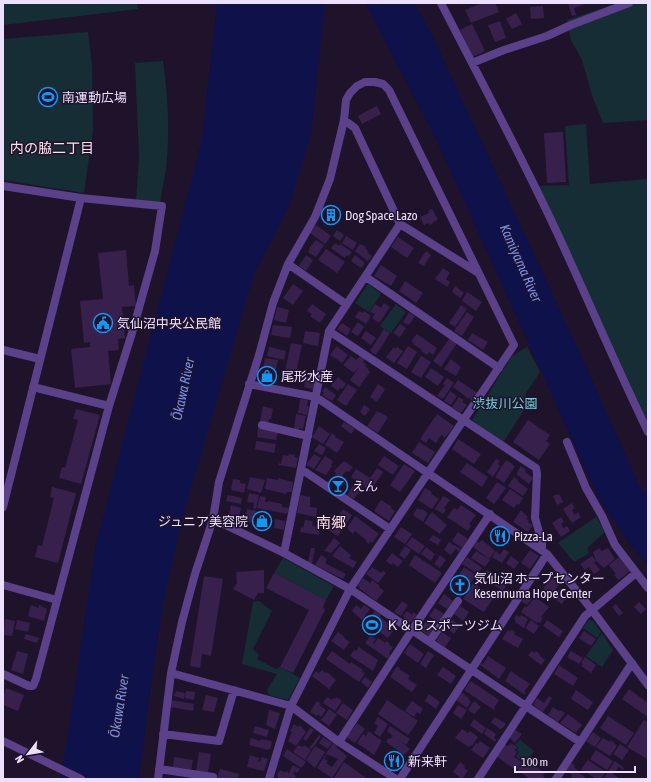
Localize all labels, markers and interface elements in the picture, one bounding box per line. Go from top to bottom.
sports icon: 南運動広場 [37,86,59,108]
place label: 南運動広場 [62,90,127,105]
district label: 内の脇二丁目 [10,140,94,156]
building icon: Dog Space Lazo [320,204,342,226]
place label: Dog Space Lazo [345,208,418,223]
water label: Kamiyama River [497,222,546,305]
public building icon: 気仙沼中央公民館 [92,312,114,334]
place label: 気仙沼中央公民館 [117,316,221,331]
water label: Ōkawa River [169,355,198,422]
shop icon: 尾形水産 [256,365,278,387]
place label: 尾形水産 [281,369,333,384]
park label: 渋抜川公園 [472,396,538,411]
bar icon: えん [327,475,349,497]
place label: えん [352,479,378,494]
shop icon: ジュニア美容院 [251,510,273,532]
place label: ジュニア美容院 [158,514,248,529]
district label: 南郷 [316,514,346,531]
restaurant icon: Pizza-La [489,525,511,547]
place label: Pizza-La [514,529,553,544]
place label: 気仙沼 ホープセンター Kesennuma Hope Center [474,571,605,601]
church icon: 気仙沼 ホープセンター Kesennuma Hope Center [449,574,471,596]
sports icon: Ｋ＆Ｂスポーツジム [361,614,383,636]
place label: Ｋ＆Ｂスポーツジム [386,618,503,633]
water label: Ōkawa River [106,673,132,739]
north arrow [8,734,48,774]
scale bar [515,748,635,774]
restaurant icon: 新来軒 [383,750,405,772]
text: N [13,753,26,765]
place label: 新来軒 [408,754,447,769]
text: 100 m [521,755,548,769]

